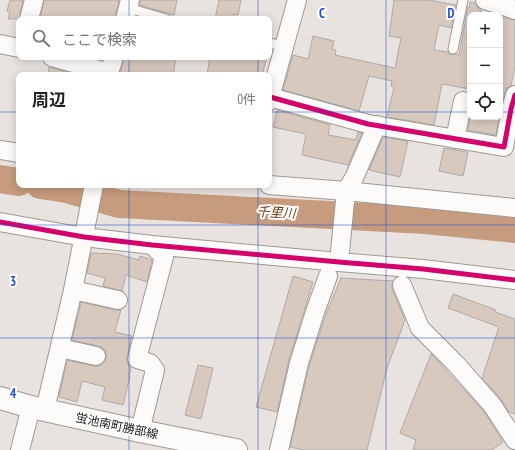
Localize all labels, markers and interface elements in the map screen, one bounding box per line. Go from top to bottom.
text: C [319,5,325,22]
text: D [448,5,455,22]
map controls [467,12,503,120]
button: + [467,12,503,48]
search box [16,16,272,60]
icon: search [30,27,52,49]
text: ここで検索 [62,30,137,49]
button: − [467,48,503,84]
button: locate [467,84,503,120]
text: 周辺 [32,89,66,111]
text: 0件 [237,91,256,108]
water label: 千里川 [256,203,298,222]
text: 3 [10,273,16,290]
text: 4 [10,385,17,402]
street label: 蛍池南町勝部線 [74,409,160,442]

